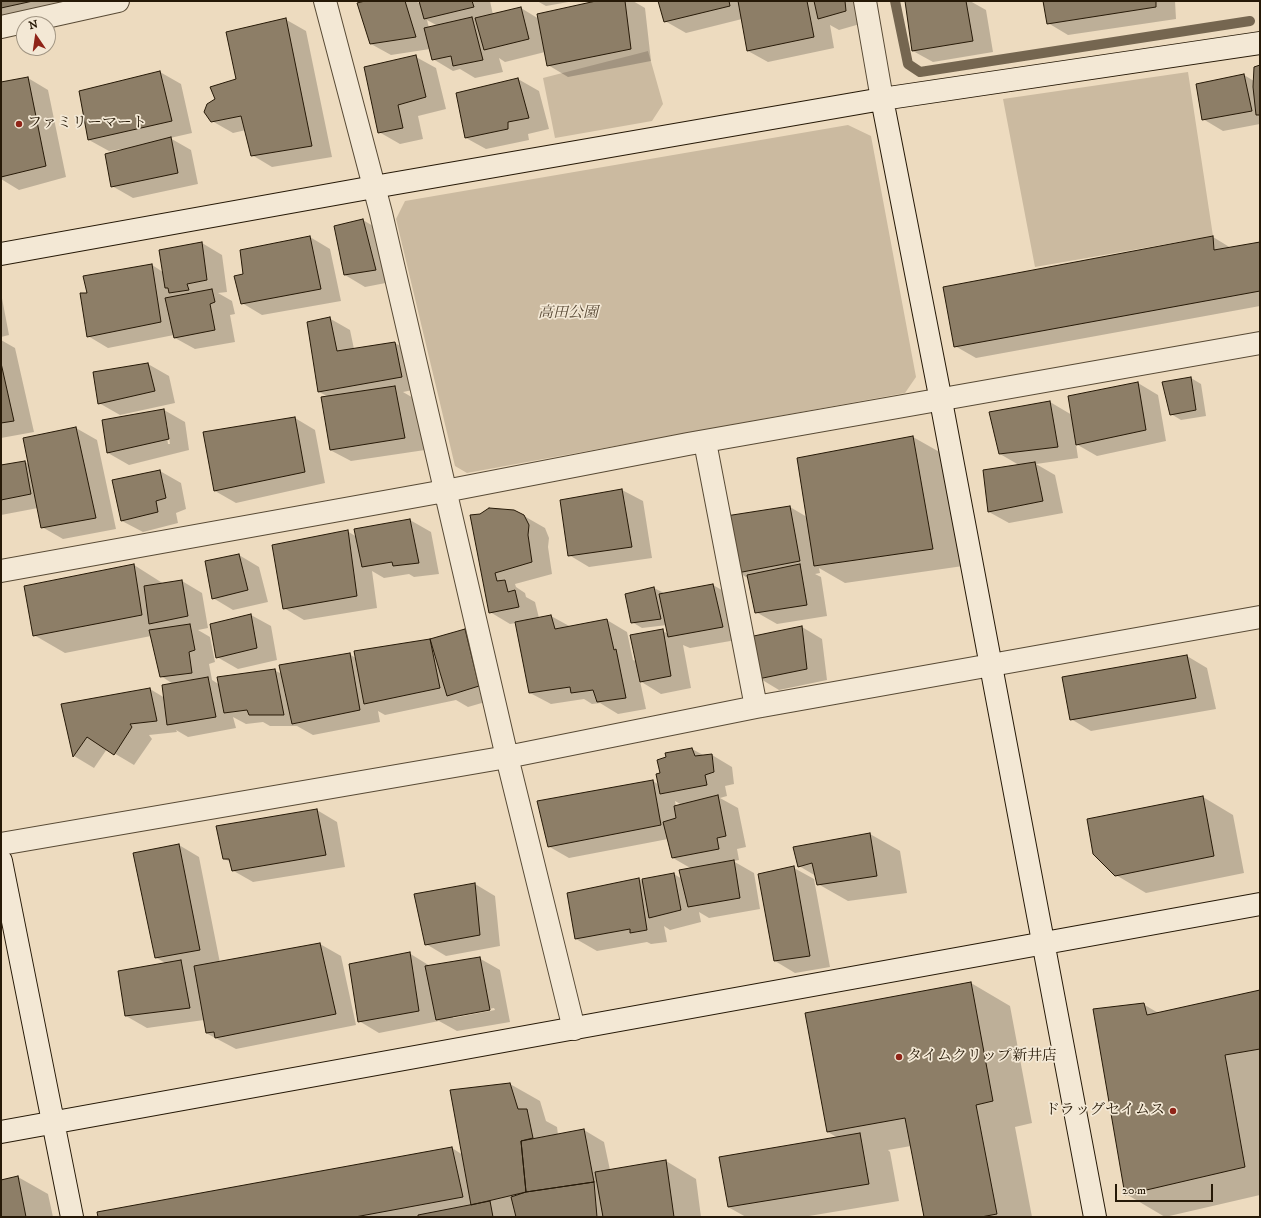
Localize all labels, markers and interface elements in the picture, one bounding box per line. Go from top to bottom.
north arrow [16,16,56,56]
text: N [28,17,40,33]
place label: ファミリーマート [27,115,147,133]
marker: ファミリーマート [14,119,24,129]
park label: 高田公園 [538,305,598,323]
place label: タイムクリップ新井店 [907,1048,1057,1066]
marker: タイムクリップ新井店 [894,1052,904,1062]
place label: ドラッグセイムス [1045,1102,1165,1120]
marker: ドラッグセイムス [1168,1106,1178,1116]
scale bar [1117,1176,1215,1202]
text: 20 m [1122,1183,1146,1198]

